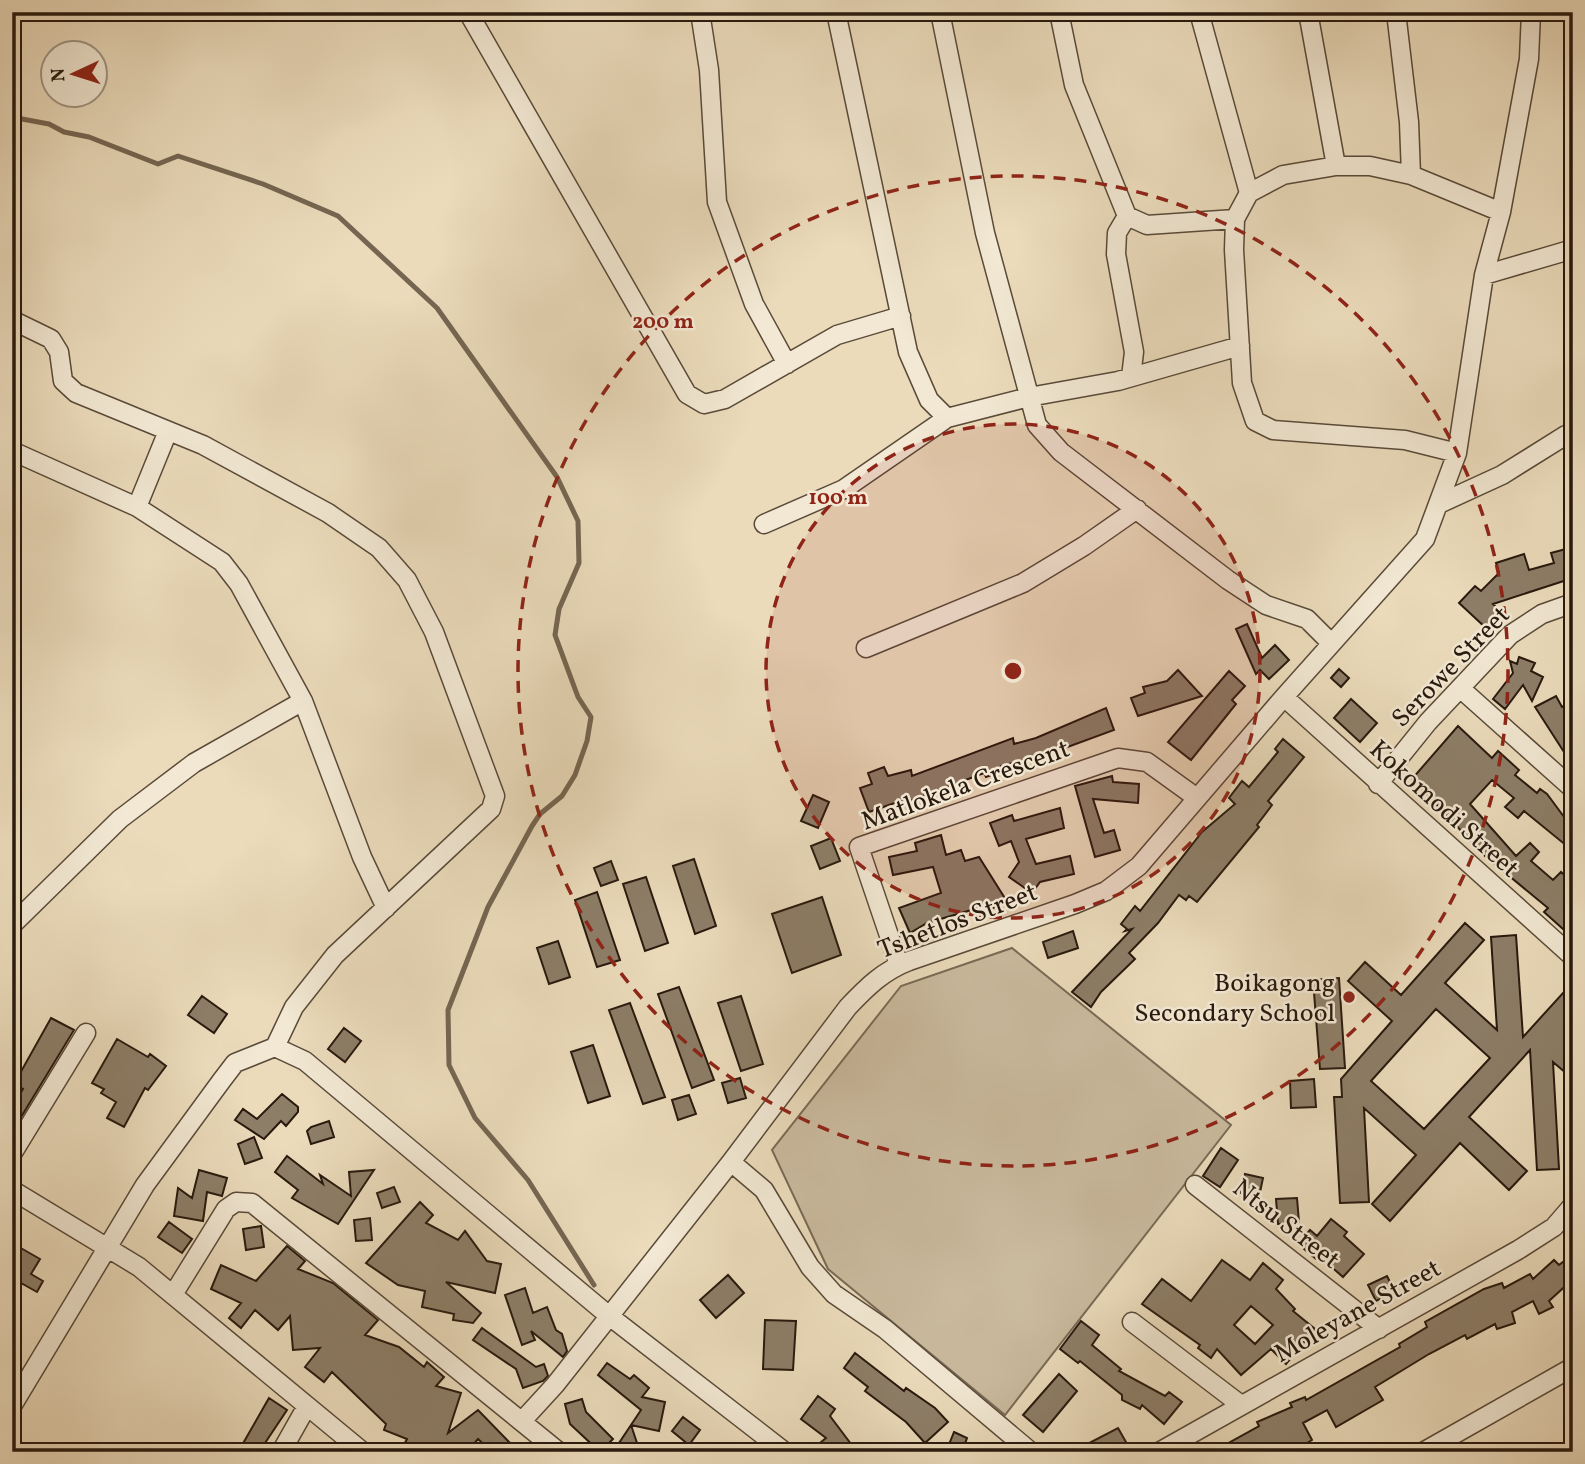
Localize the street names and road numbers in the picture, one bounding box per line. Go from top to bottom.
street label: Serowe Street [1384,599,1519,736]
street label: Matlokela Crescent [857,731,1075,840]
street label: Kokomodi Street [1361,732,1526,887]
street label: Tshetlos Street [873,875,1043,969]
street label: Ntsu Street [1224,1171,1347,1278]
street label: Moleyane Street [1268,1251,1448,1372]

